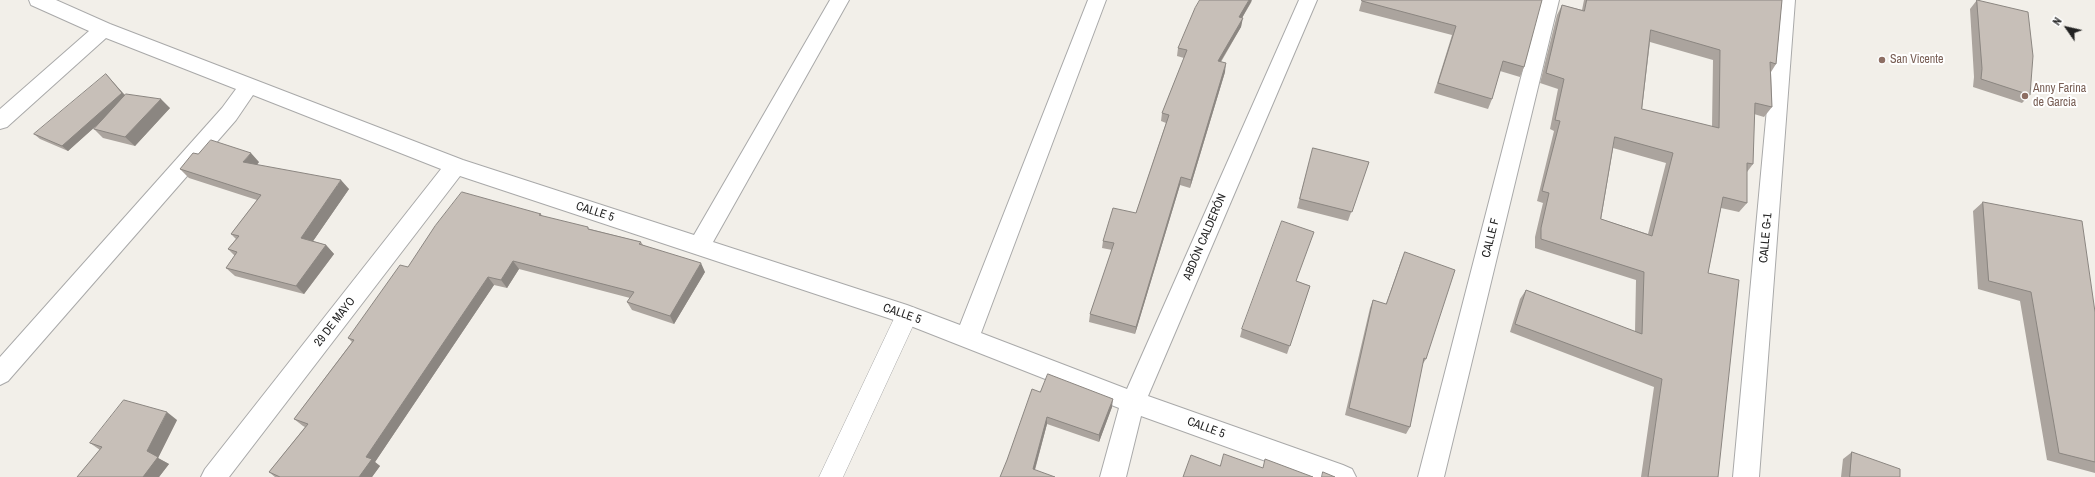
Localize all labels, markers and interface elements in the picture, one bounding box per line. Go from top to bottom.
north arrow [2047,8,2087,48]
text: N [2049,15,2065,28]
place label: San Vicente [1890,53,1943,67]
marker: San Vicente [1877,55,1887,65]
place label: Anny Farina de Garcia [2033,82,2086,110]
marker: Anny Farina de Garcia [2020,91,2030,101]
street label: ABDÓN CALDERÓN [1180,192,1230,282]
street label: CALLE 5 [574,199,616,225]
street label: CALLE G-1 [1757,212,1775,264]
street label: CALLE F [1479,217,1503,259]
street label: 29 DE MAYO [311,295,359,349]
street label: CALLE 5 [881,301,923,327]
street label: CALLE 5 [1185,414,1227,442]

